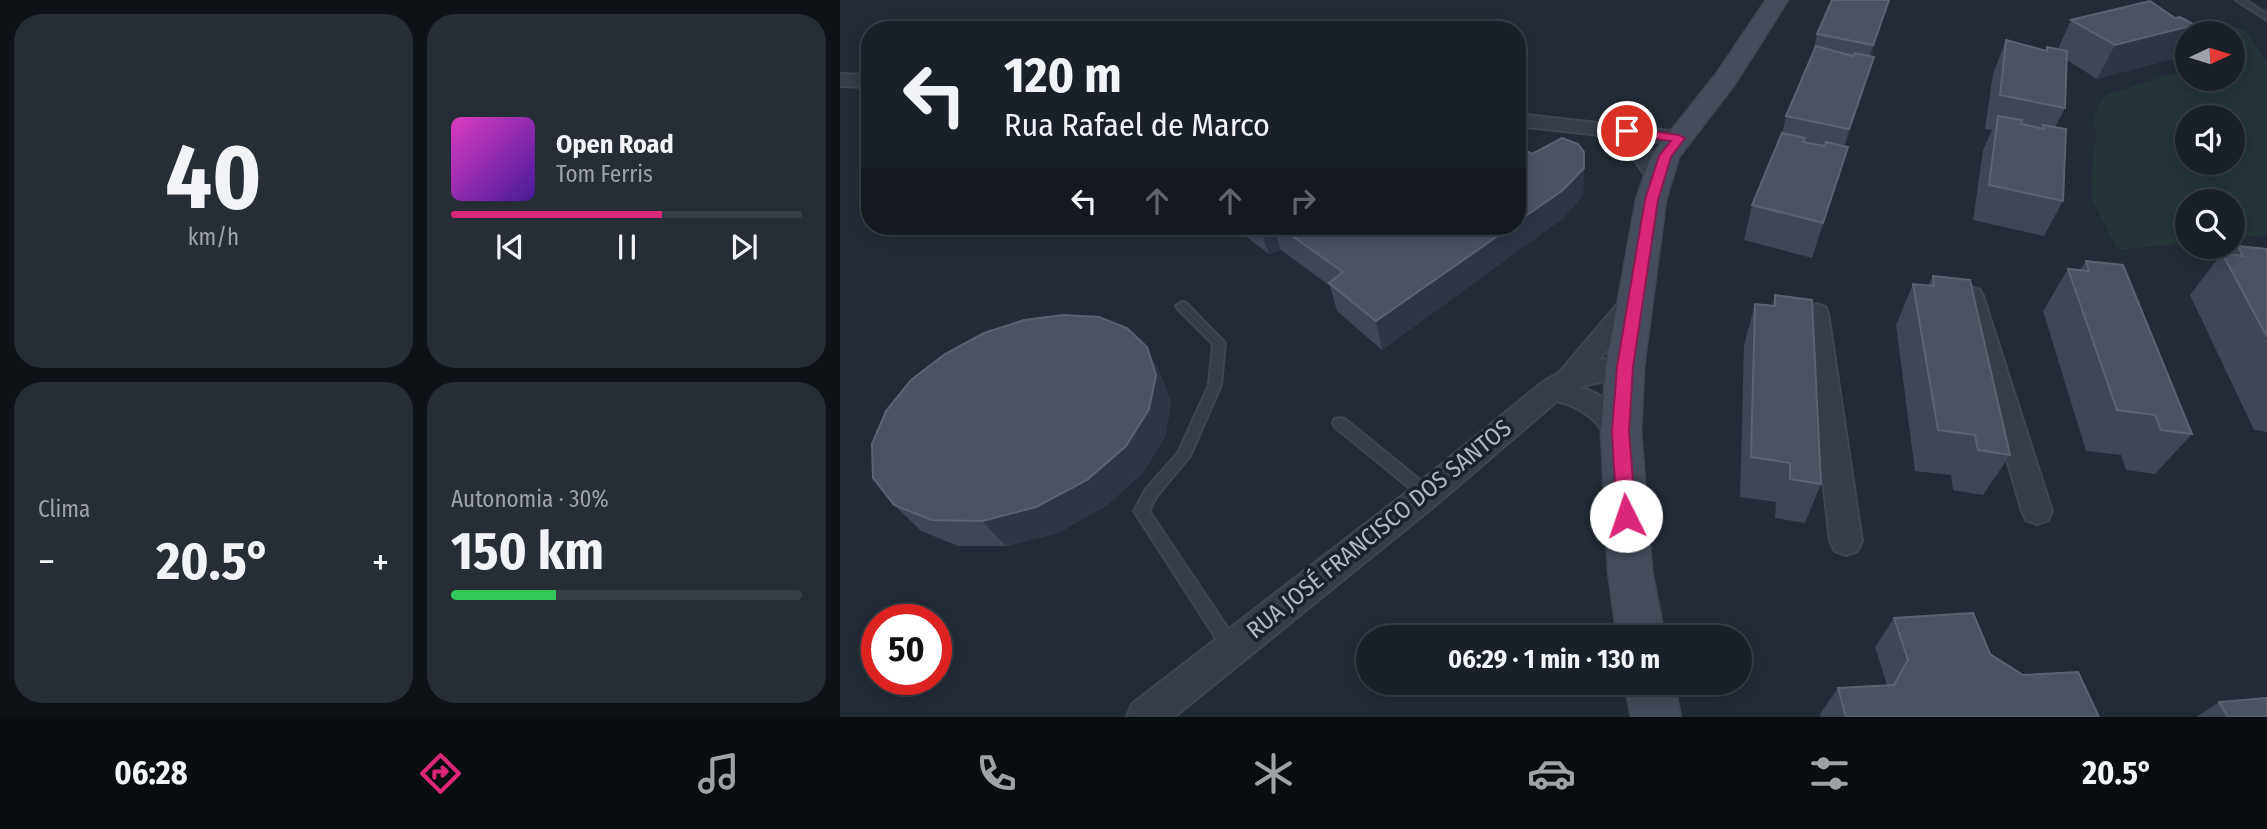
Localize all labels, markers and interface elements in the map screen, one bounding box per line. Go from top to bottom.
north arrow [2175,21,2245,91]
map controls [2175,21,2245,259]
text: 120 m [1004,46,1122,105]
icon: left [889,49,980,140]
pin [1597,101,1657,161]
button: sound [2175,105,2245,175]
text: Rua Rafael de Marco [1004,106,1270,144]
icon: arrive [1608,112,1646,150]
text: 40 [165,123,262,232]
text: Open Road [556,129,674,160]
text: Tom Ferris [556,160,653,188]
icon: left [1065,182,1103,220]
icon: ahead [1138,182,1176,220]
icon: ahead [1211,182,1249,220]
icon: right [1284,182,1322,220]
button: search [2175,189,2245,259]
text: km/h [188,223,239,251]
icon: previous [491,228,529,266]
icon: pause [608,228,646,266]
icon: next [725,228,763,266]
street label: RUA JOSÉ FRANCISCO DOS SANTOS [1241,413,1517,644]
position arrow [1589,479,1663,553]
text: Autonomia · 30% [451,485,609,513]
text: Clima [38,495,90,523]
text: 150 km [451,520,604,583]
text: 20.5° [156,530,271,593]
text: − [38,539,55,585]
text: + [372,539,389,585]
speed limit sign: 50 [861,604,952,695]
text: 06:29 · 1 min · 130 m [1448,644,1660,675]
icon: directions [416,749,465,798]
icon: music [694,749,743,798]
icon: phone [972,749,1021,798]
icon: climate [1249,749,1298,798]
icon: car [1527,749,1576,798]
icon: filters [1805,749,1854,798]
text: 06:28 [114,754,188,792]
text: 20.5° [2082,754,2153,792]

